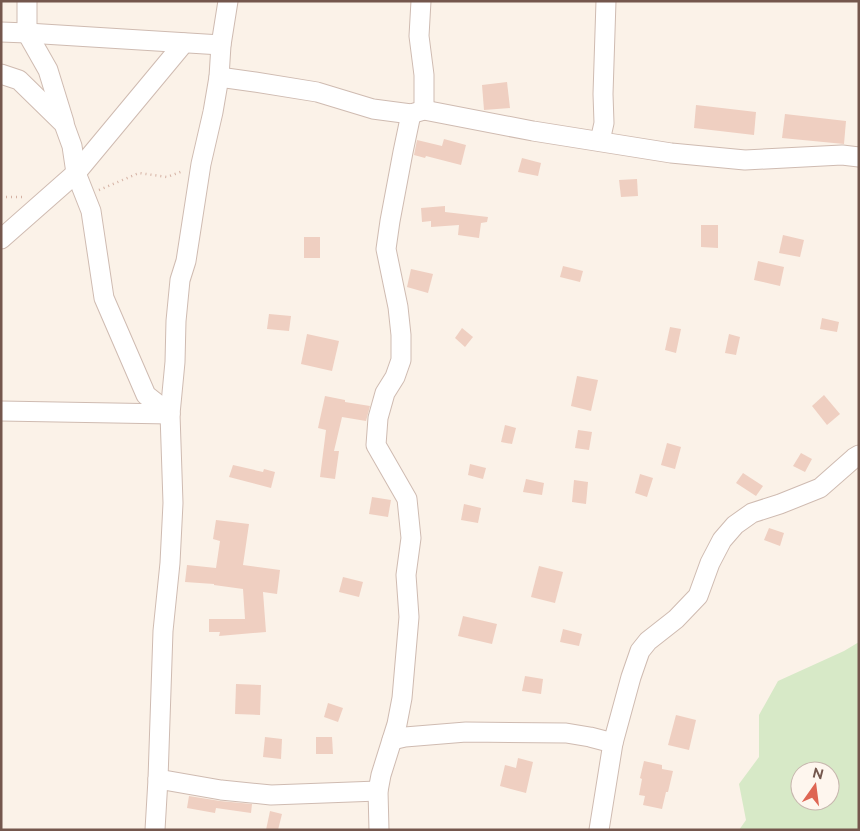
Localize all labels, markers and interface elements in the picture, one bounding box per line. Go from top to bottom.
north arrow [790,761,840,811]
text: N [811,764,825,782]

